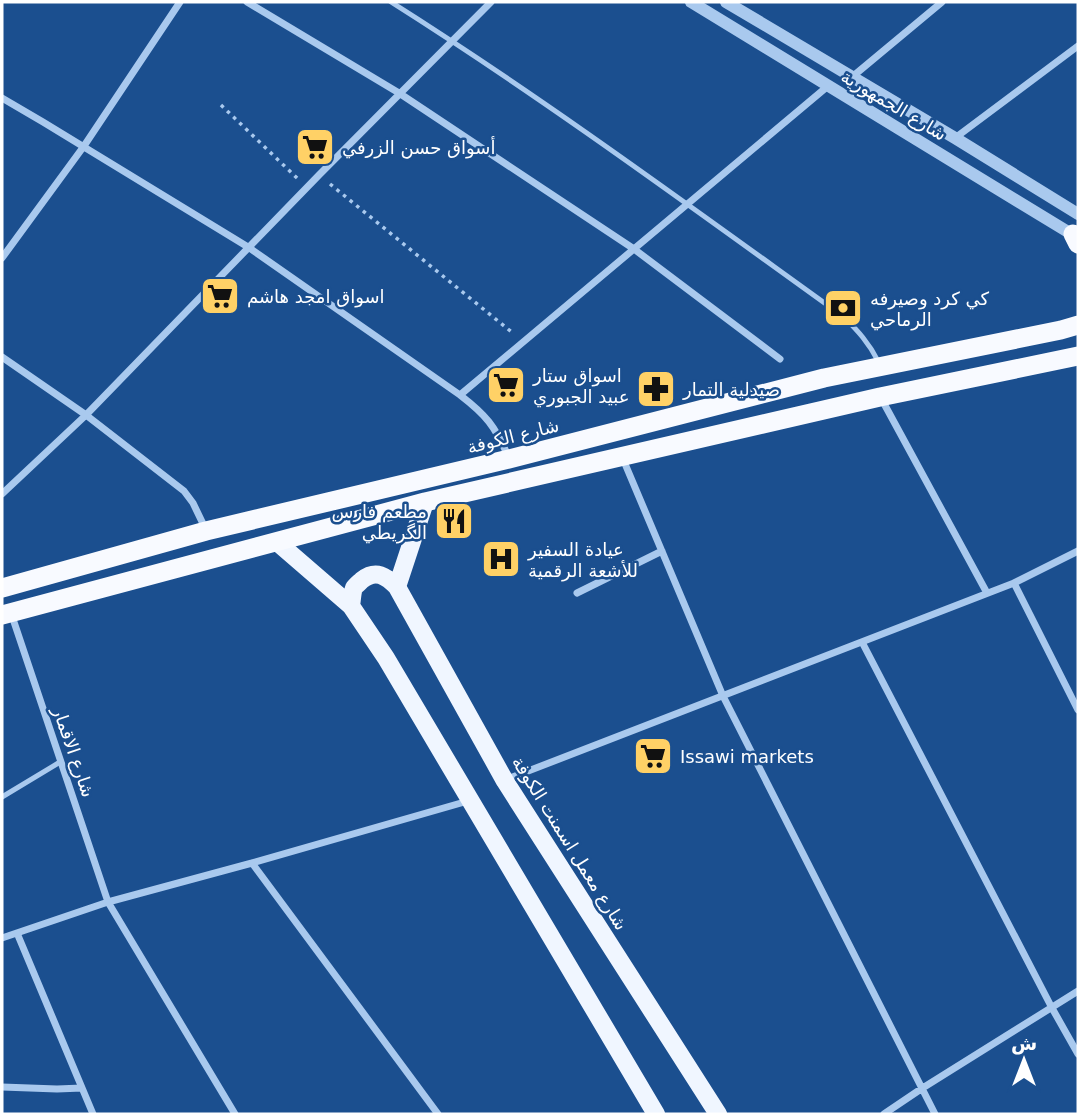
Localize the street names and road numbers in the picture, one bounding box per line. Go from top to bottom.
street label: شارع الجمهورية [837,65,950,146]
street label: شارع الكوفة [465,414,561,458]
street label: شارع الاقمار [47,703,99,800]
street label: شارع معمل اسمنت الكوفة [507,752,632,934]

